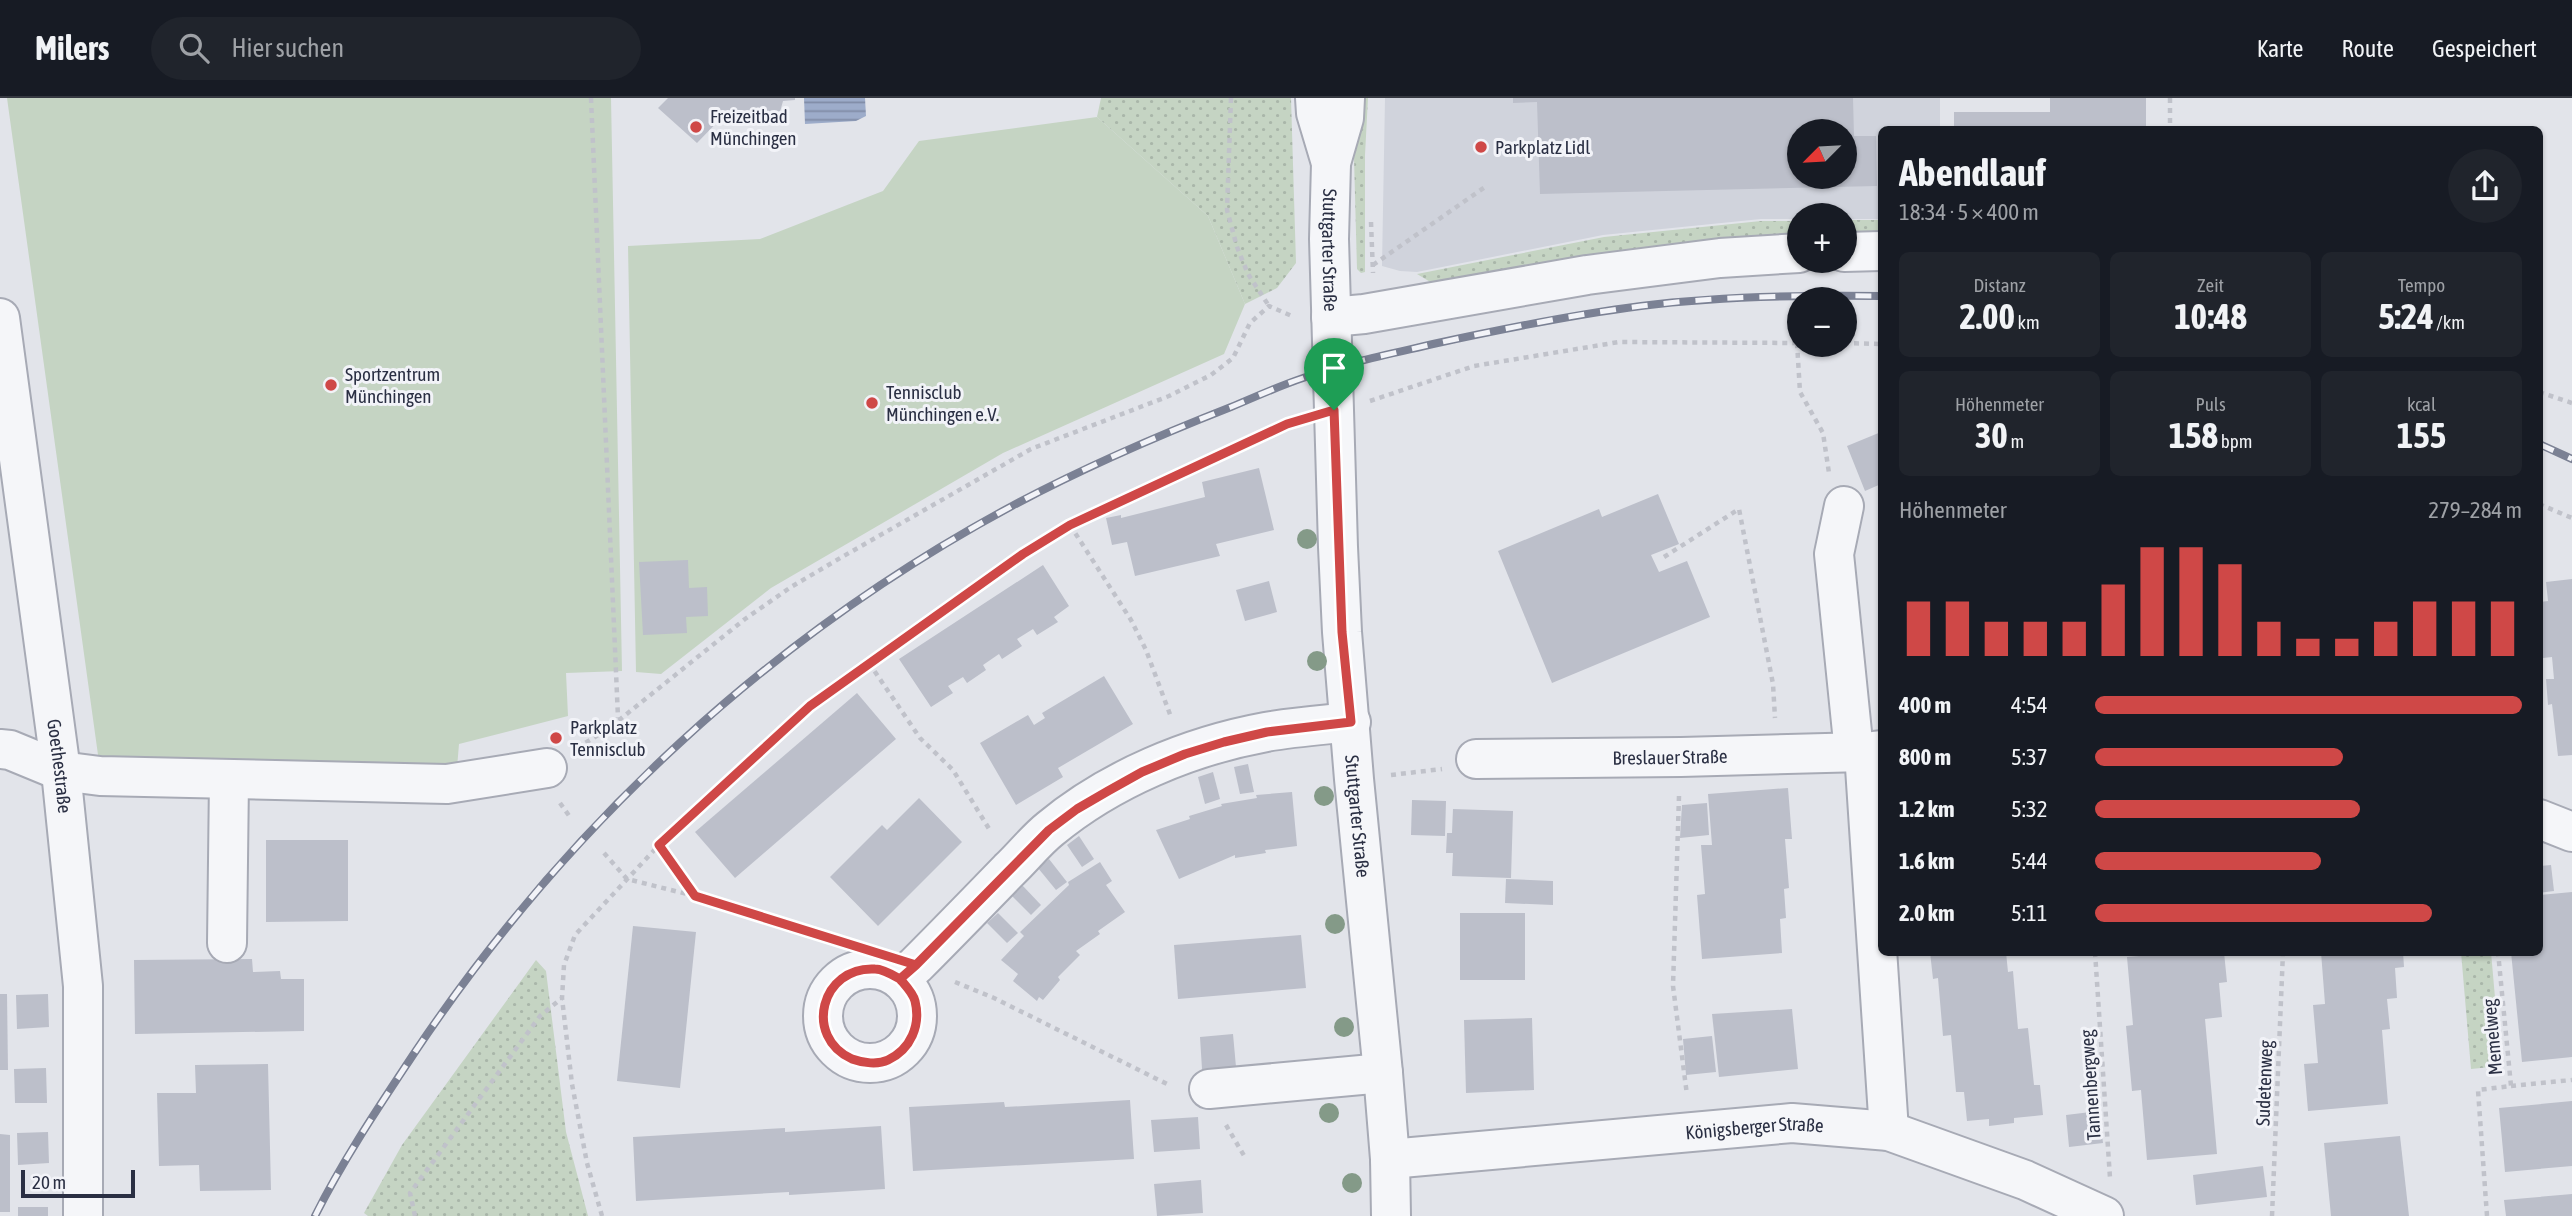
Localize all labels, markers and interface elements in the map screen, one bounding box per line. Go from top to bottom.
search box [151,17,641,80]
text: Milers [35,29,109,67]
icon: search [175,29,213,67]
text: Hier suchen [231,33,344,63]
text: Karte [2257,35,2303,62]
text: Route [2341,35,2394,62]
text: Gespeichert [2432,35,2537,62]
place label: Freizeitbad Münchingen [710,105,797,149]
marker: Freizeitbad Münchingen [688,119,704,135]
north arrow [1787,119,1857,189]
map controls [1787,119,1857,357]
place label: Parkplatz Lidl [1495,136,1590,158]
marker: Parkplatz Lidl [1473,139,1489,155]
button: share [2448,149,2522,223]
text: Abendlauf [1899,151,2046,194]
street label: Stuttgarter Straße [1318,188,1342,312]
text: 18:34 · 5 × 400 m [1899,199,2039,225]
button: + [1787,203,1857,273]
text: Distanz [1973,274,2026,296]
text: Zeit [2197,274,2224,296]
text: Tempo [2398,274,2445,296]
button: − [1787,287,1857,357]
text: 2.00 [1959,296,2015,336]
text: 10:48 [2174,296,2247,336]
text: 5:24 [2378,296,2434,336]
text: km [2015,311,2040,333]
text: /km [2434,311,2465,333]
pin [1304,338,1364,410]
icon: arrive [1315,349,1353,387]
place label: Sportzentrum Münchingen [345,363,440,407]
marker: Sportzentrum Münchingen [323,377,339,393]
place label: Tennisclub Münchingen e.V. [886,381,999,425]
text: Höhenmeter [1955,393,2044,415]
text: Puls [2195,393,2226,415]
text: kcal [2407,393,2436,415]
marker: Tennisclub Münchingen e.V. [864,395,880,411]
text: 30 [1975,415,2008,455]
text: 158 [2169,415,2218,455]
text: 155 [2397,415,2446,455]
text: m [2008,430,2024,452]
text: bpm [2218,430,2252,452]
text: Höhenmeter [1899,497,2007,523]
text: 279–284 m [2428,497,2522,523]
text: 400 m [1899,692,1951,718]
text: 4:54 [2011,692,2048,718]
place label: Parkplatz Tennisclub [570,716,646,760]
street label: Goethestraße [43,717,76,814]
marker: Parkplatz Tennisclub [548,730,564,746]
text: 800 m [1899,744,1951,770]
text: 5:37 [2011,744,2048,770]
street label: Breslauer Straße [1612,745,1728,769]
street label: Stuttgarter Straße [1341,754,1375,878]
text: 1.2 km [1899,796,1955,822]
text: 5:32 [2011,796,2048,822]
text: 1.6 km [1899,848,1955,874]
text: 5:44 [2011,848,2048,874]
text: 2.0 km [1899,900,1955,926]
text: 5:11 [2011,900,2048,926]
street label: Memelweg [2478,997,2506,1076]
street label: Tannenbergweg [2075,1028,2105,1141]
street label: Sudetenweg [2252,1039,2277,1126]
street label: Königsberger Straße [1684,1112,1825,1144]
scale bar [21,1167,135,1199]
text: 20 m [32,1171,66,1193]

